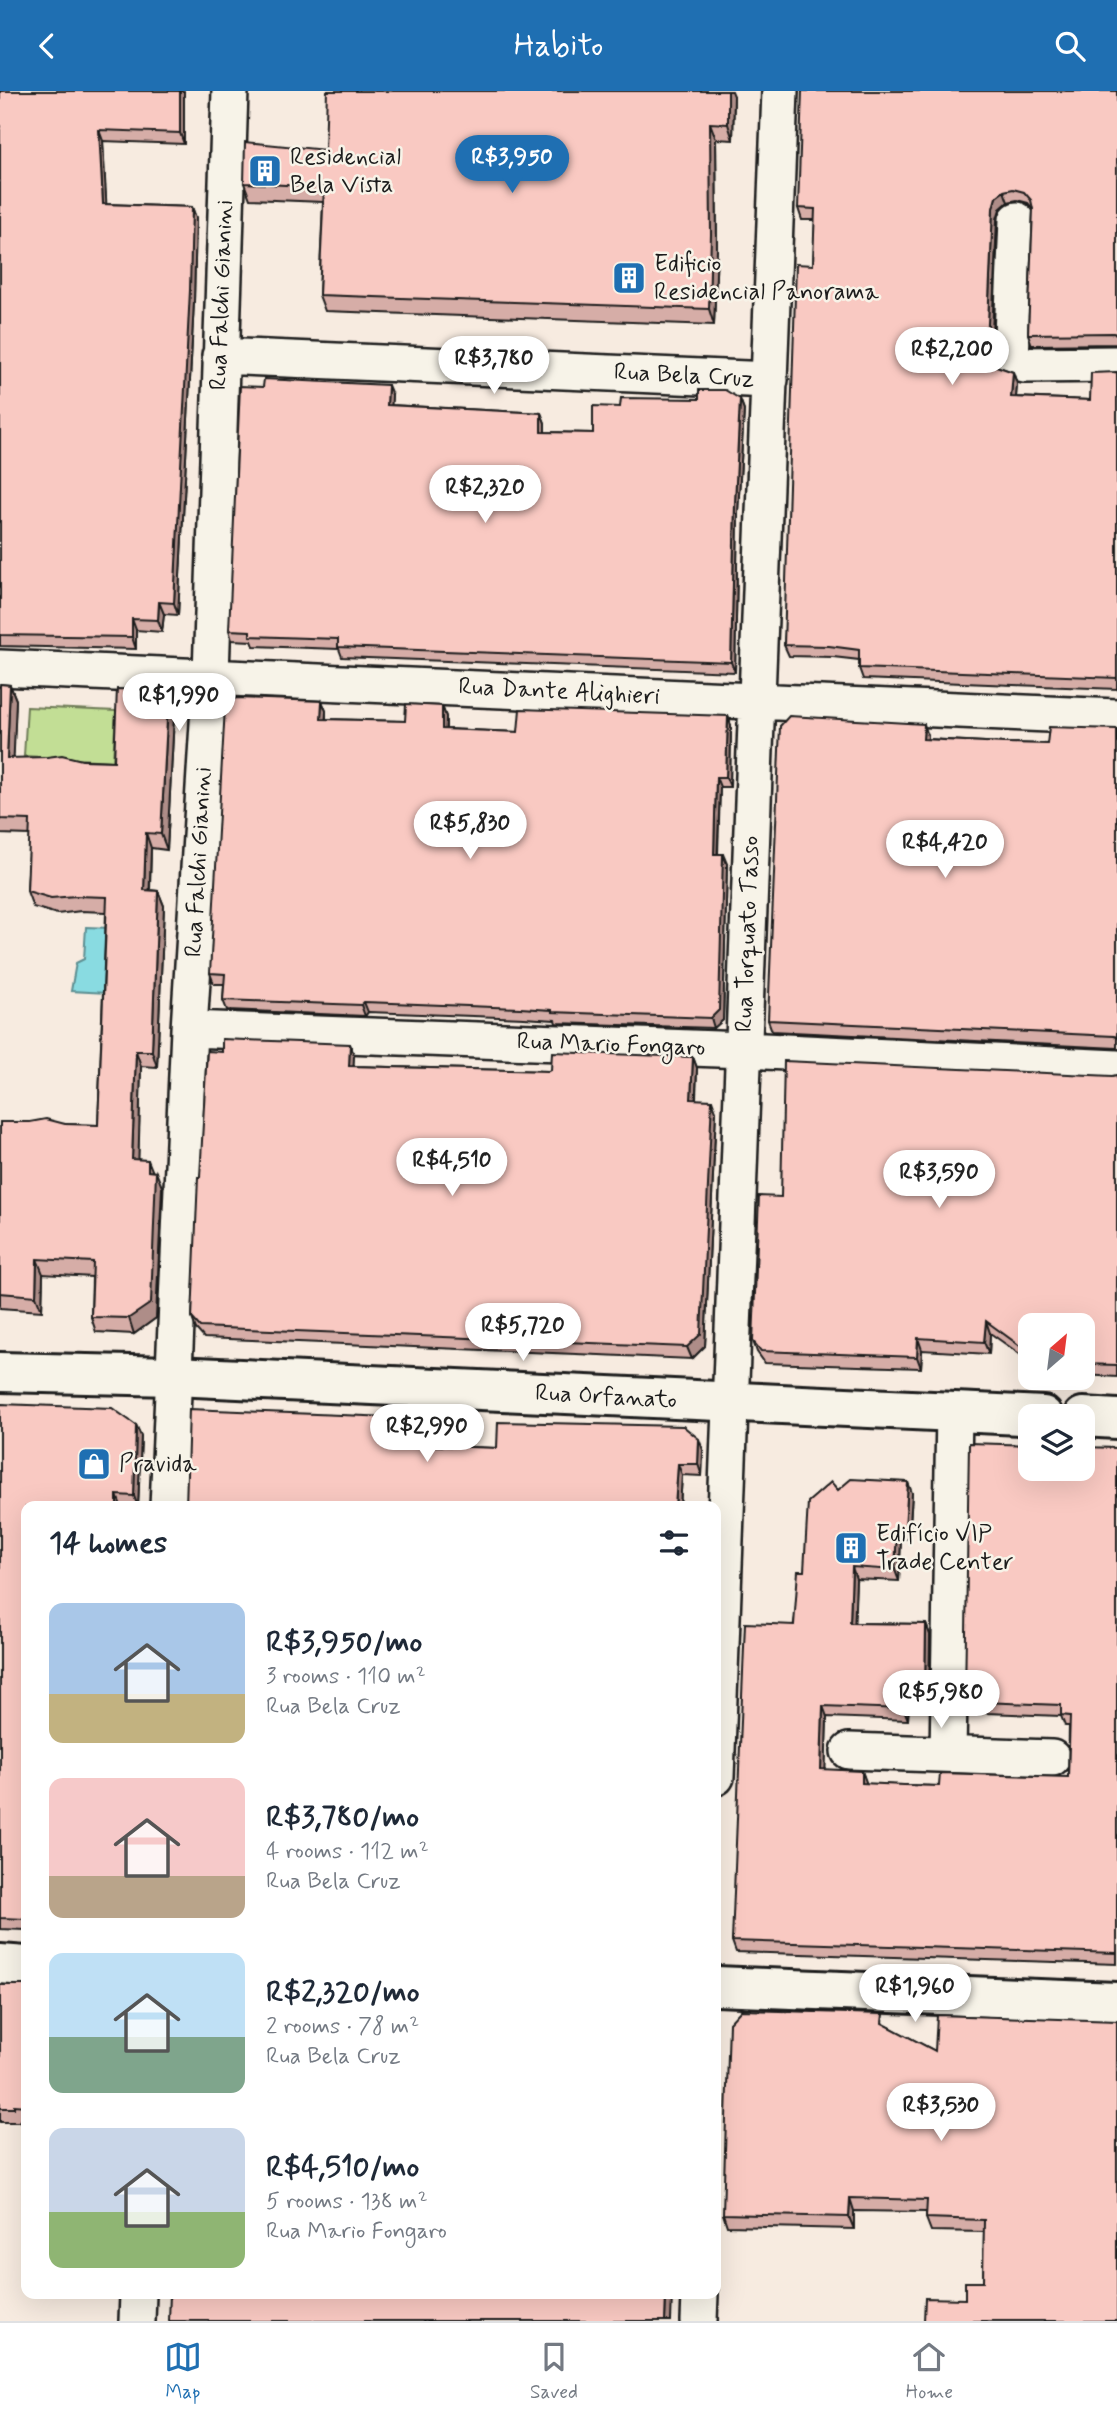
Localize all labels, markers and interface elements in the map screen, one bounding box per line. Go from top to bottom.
text: Habito [514,25,603,67]
icon: back [28,27,66,65]
icon: search [1051,27,1089,65]
pin: R$3,950 [447,135,577,195]
place label: Residencial Bela Vista [290,142,401,201]
text: R$3,950 [471,143,553,173]
building icon: Residencial Bela Vista [246,152,284,190]
street label: Rua Falchi Gianini [203,199,241,391]
place label: Edificio Residencial Panorama [654,249,879,308]
building icon: Edificio Residencial Panorama [610,259,648,297]
pin: R$2,200 [887,327,1017,387]
text: R$2,200 [911,335,993,365]
pin: R$3,780 [429,337,559,396]
text: R$3,780 [454,344,534,374]
street label: Rua Bela Cruz [613,357,755,395]
pin: R$2,320 [420,465,550,525]
text: R$2,320 [445,473,525,503]
street label: Rua Dante Alighieri [457,671,661,713]
pin: R$1,990 [114,673,244,733]
text: R$1,990 [139,681,219,711]
street label: Rua Falchi Gianini [179,766,219,958]
pin: R$5,830 [405,801,535,861]
text: R$5,830 [430,809,510,839]
pin: R$4,420 [880,821,1010,880]
text: R$4,420 [902,828,988,858]
street label: Rua Torquato Tasso [729,835,767,1033]
street label: Rua Mario Fongaro [516,1026,706,1066]
pin: R$4,510 [387,1139,517,1198]
text: R$4,510 [412,1146,492,1176]
pin: R$3,590 [874,1151,1004,1210]
text: R$3,590 [899,1158,979,1188]
pin: R$5,720 [458,1303,588,1363]
text: R$5,720 [481,1311,565,1341]
north arrow [1018,1313,1096,1389]
map controls [1018,1313,1095,1481]
street label: Rua Orfanato [534,1378,678,1416]
button: layers [1018,1404,1095,1481]
pin: R$2,990 [362,1405,492,1464]
text: R$2,990 [386,1412,468,1442]
shop icon: Pravida [75,1445,113,1483]
place label: Pravida [119,1449,197,1480]
place label: Edifício VIP Trade Center [876,1519,1014,1578]
text: 14 homes [49,1524,167,1563]
icon: filters [655,1524,693,1562]
building icon: Edifício VIP Trade Center [832,1529,870,1567]
text: R$3,950/mo [266,1623,422,1662]
icon: home [105,1631,189,1715]
text: 3 rooms · 110 m² [266,1662,426,1692]
pin: R$5,980 [876,1671,1006,1730]
text: R$5,980 [899,1678,983,1708]
text: Rua Bela Cruz [266,1692,401,1722]
text: R$3,780/mo [266,1798,419,1837]
icon: home [105,1806,189,1890]
text: 4 rooms · 112 m² [266,1837,429,1867]
text: Rua Bela Cruz [266,1867,401,1897]
pin: R$1,960 [850,1965,980,2024]
text: R$1,960 [875,1972,955,2002]
text: R$2,320/mo [266,1973,419,2012]
icon: home [105,1981,189,2065]
text: 2 rooms · 78 m² [266,2012,419,2042]
text: Rua Bela Cruz [266,2042,401,2072]
pin: R$3,530 [876,2084,1006,2143]
text: R$3,530 [903,2091,979,2121]
text: R$4,510/mo [266,2148,419,2187]
icon: home [105,2156,189,2240]
text: 5 rooms · 138 m² [266,2187,428,2217]
text: Rua Mario Fongaro [266,2217,447,2247]
tab: Map [164,2338,202,2405]
tab: Saved [530,2338,578,2405]
tab: Home [906,2338,953,2405]

